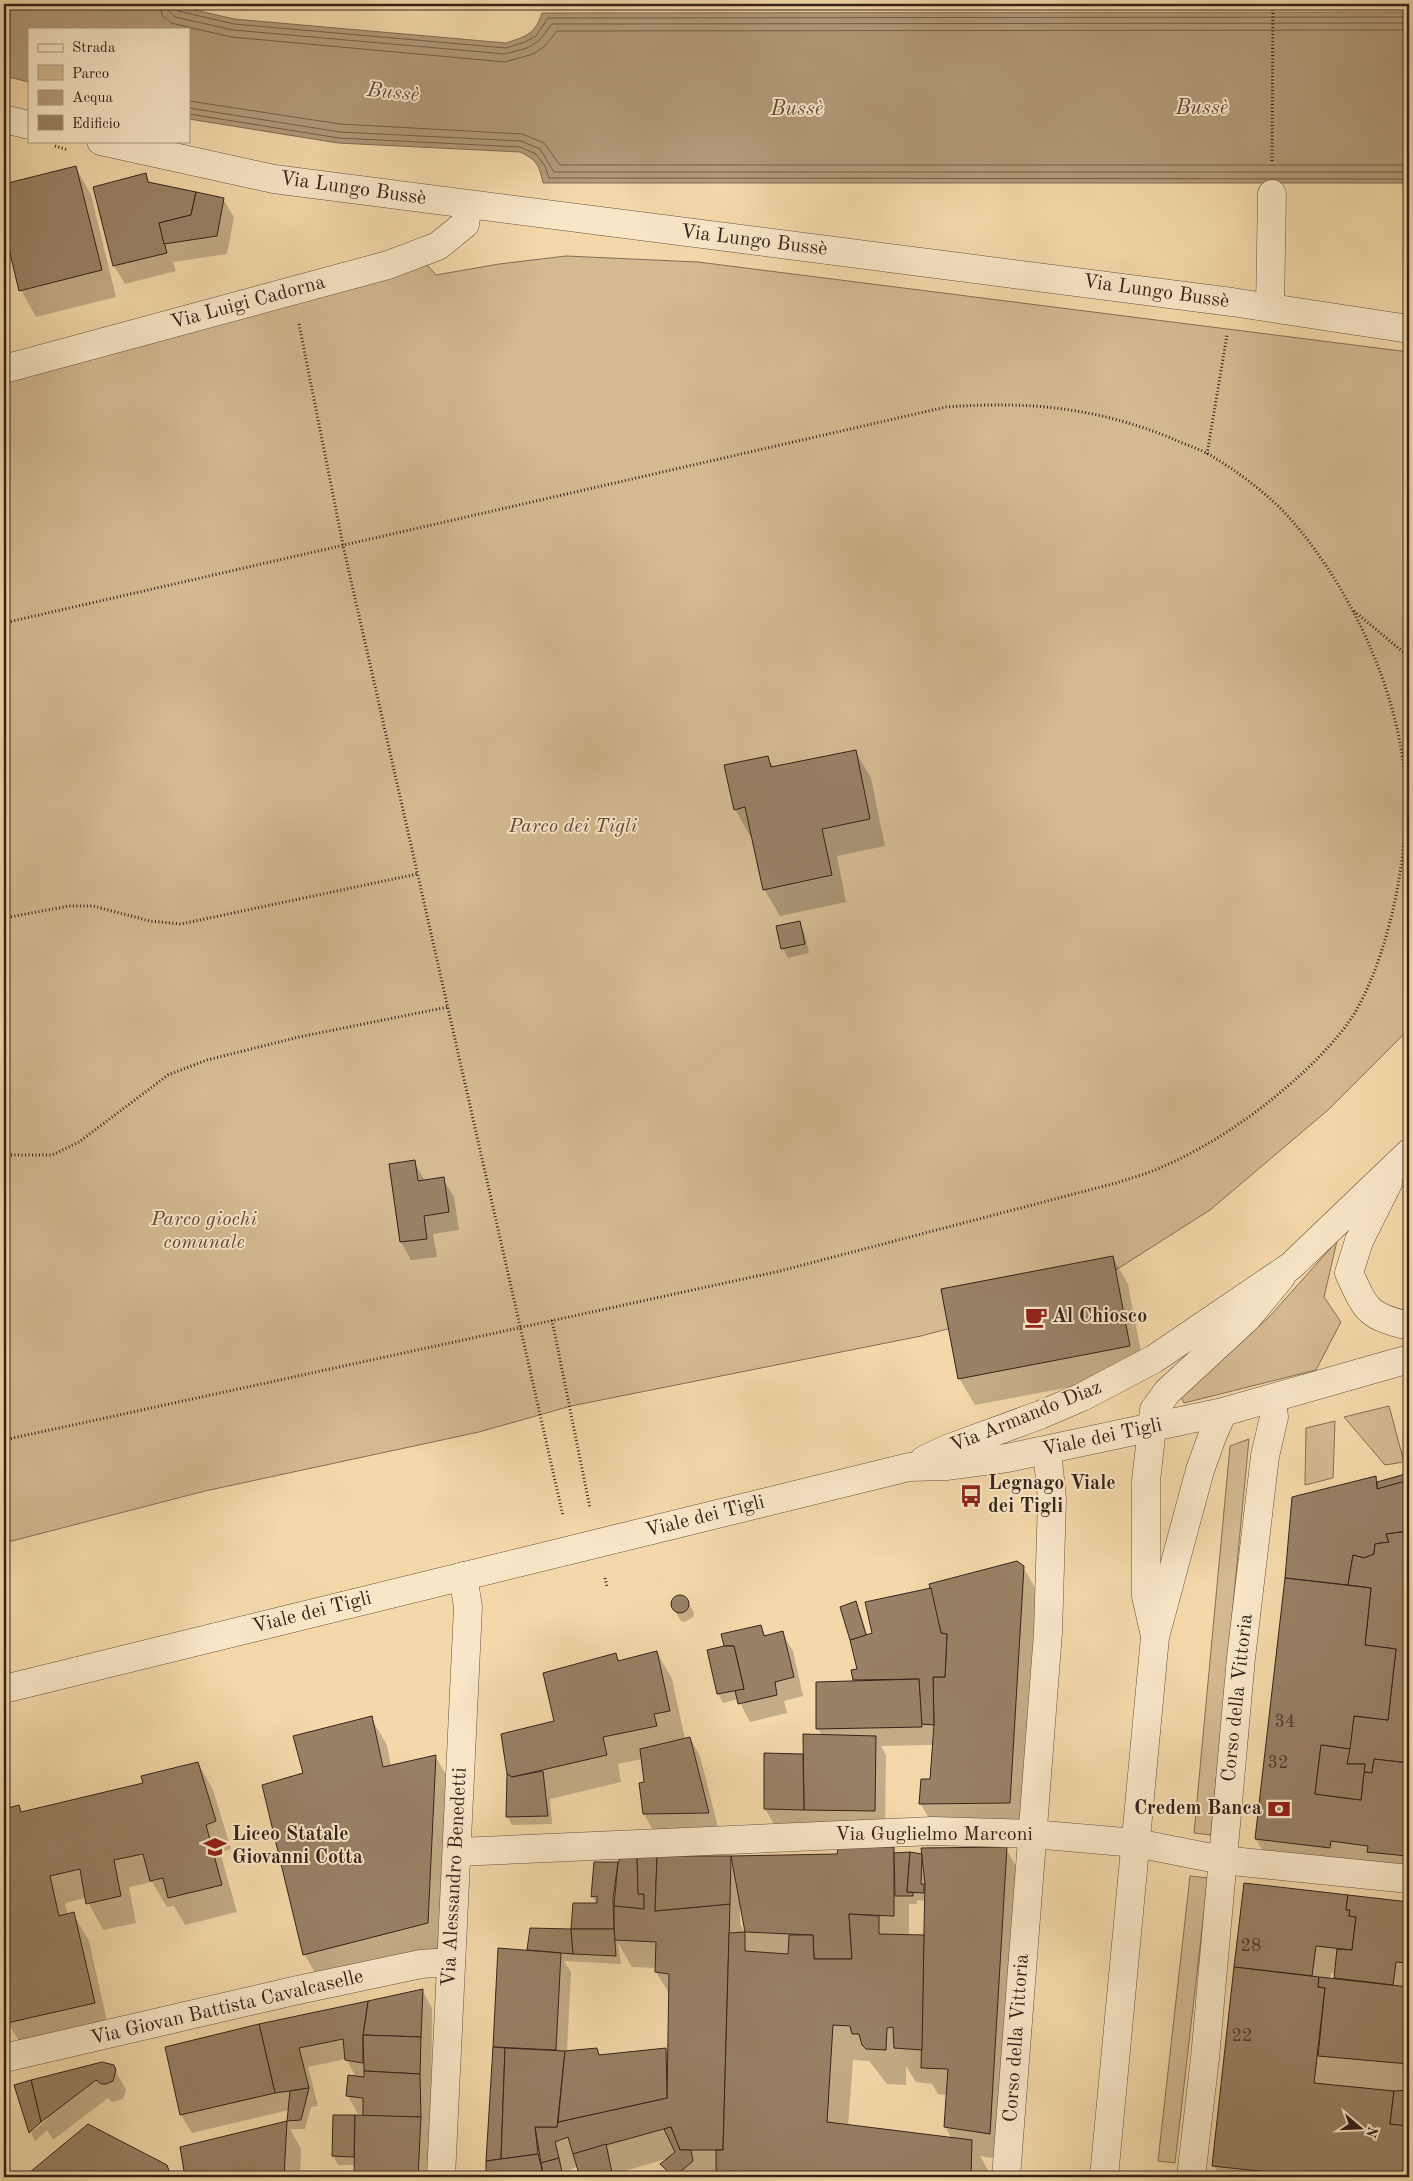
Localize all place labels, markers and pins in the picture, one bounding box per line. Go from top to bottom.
cafe icon: Al Chiosco [1023,1304,1049,1330]
place label: Al Chiosco [1052,1307,1147,1327]
place label: Legnago Viale dei Tigli [988,1474,1116,1517]
bus stop icon: Legnago Viale dei Tigli [958,1483,984,1509]
bank icon: Credem Banca [1266,1796,1292,1822]
place label: Credem Banca [1134,1799,1262,1819]
place label: Liceo Statale Giovanni Cotta [232,1825,363,1868]
school or university icon: Liceo Statale Giovanni Cotta [202,1834,228,1860]

